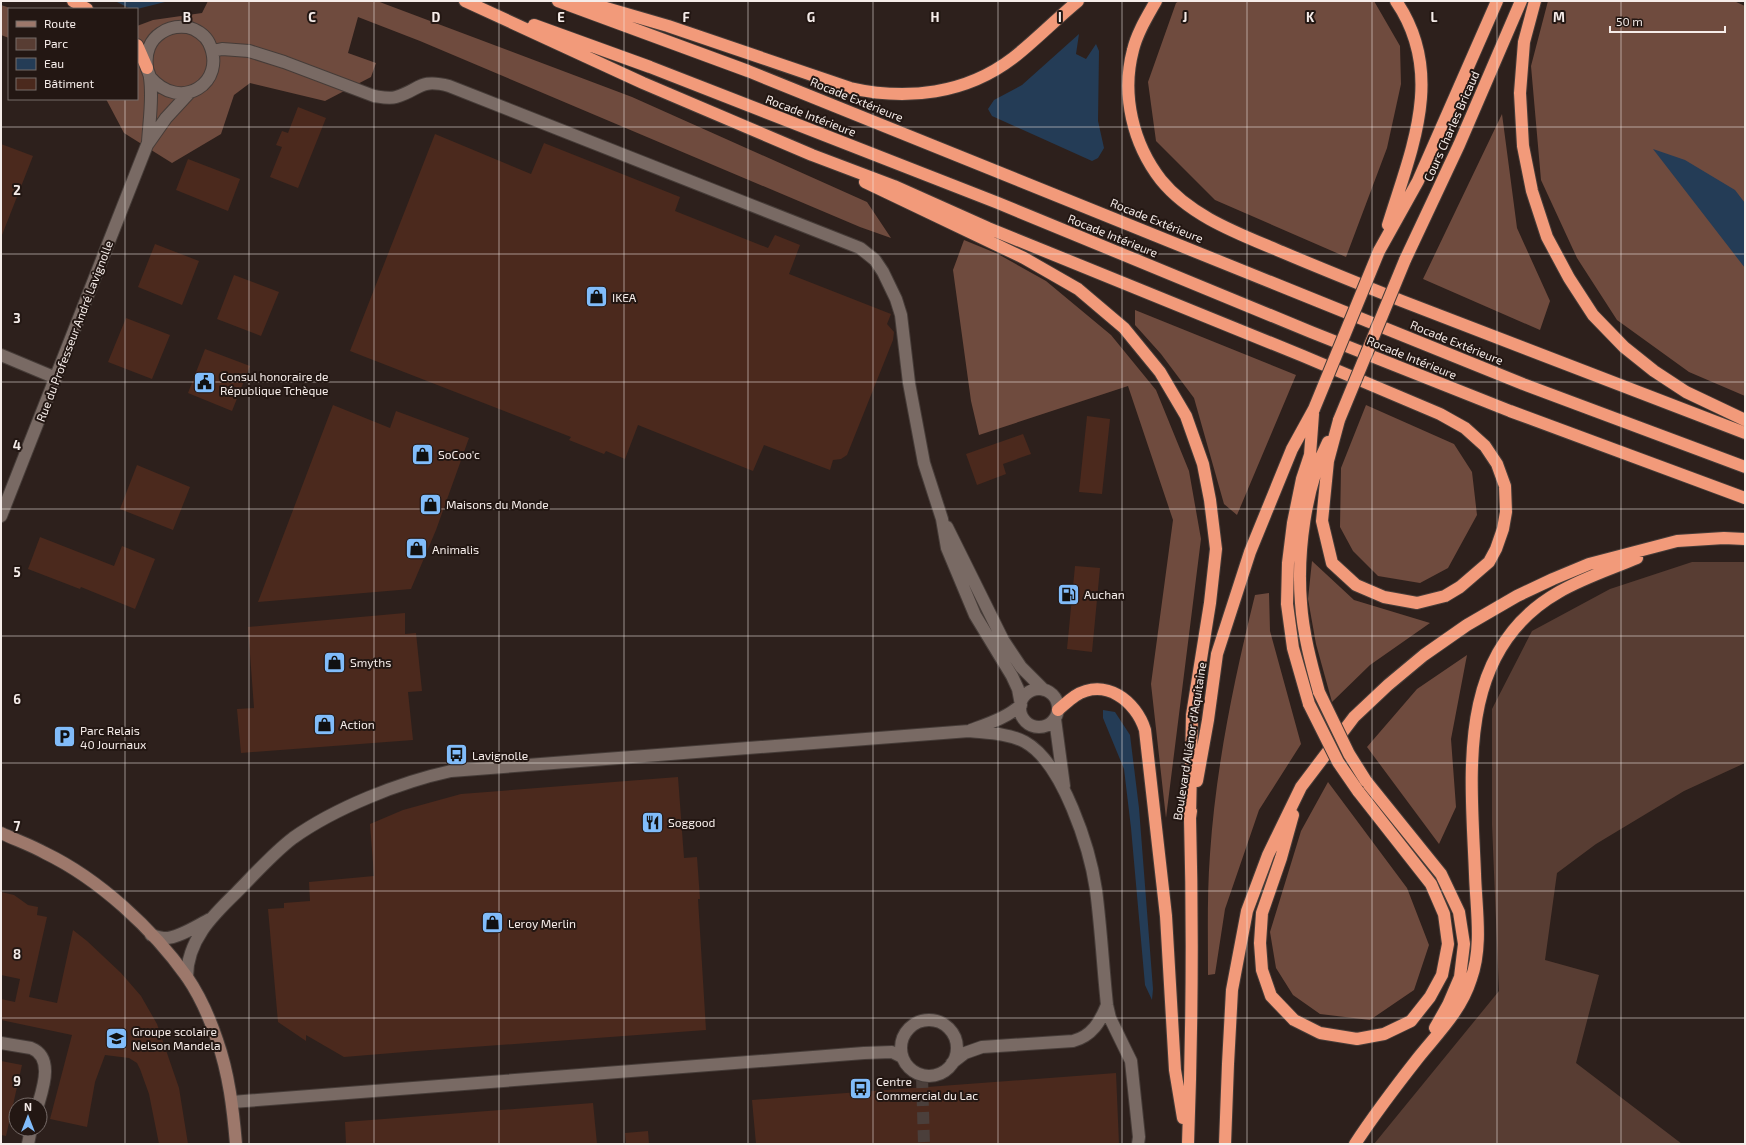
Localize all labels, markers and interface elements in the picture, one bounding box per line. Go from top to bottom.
legend [8,8,138,100]
scale bar [1610,8,1725,34]
text: B [183,9,191,25]
text: C [308,9,316,25]
text: D [432,9,441,25]
text: E [557,9,565,25]
text: F [682,9,690,25]
text: G [807,9,815,25]
text: H [931,9,940,25]
text: I [1058,9,1062,25]
text: J [1183,9,1187,25]
text: K [1306,9,1315,25]
text: L [1431,9,1438,25]
text: M [1553,9,1565,25]
text: 50 m [1616,14,1643,28]
text: Route [44,16,76,30]
text: Parc [44,36,68,50]
text: Eau [44,56,64,70]
street label: Cours Charles Bricaud [1420,69,1482,183]
street label: Rocade Extérieure [809,74,905,124]
text: Bâtiment [44,76,95,90]
street label: Rocade Intérieure [764,91,858,139]
text: 2 [13,182,21,198]
street label: Rocade Extérieure [1109,195,1205,245]
street label: Rocade Intérieure [1066,211,1160,259]
street label: Rue du Professeur André Lavignolle [33,238,115,424]
shop icon: IKEA [583,284,609,310]
place label: IKEA [612,290,637,304]
text: 3 [13,310,21,326]
street label: Rocade Extérieure [1409,317,1505,367]
street label: Rocade Intérieure [1365,333,1459,381]
place label: Consul honoraire de République Tchèque [220,369,329,397]
public building icon: Consul honoraire de République Tchèque [192,370,218,396]
text: 4 [13,437,21,453]
shop icon: SoCoo'c [409,441,435,467]
place label: SoCoo'c [438,447,480,461]
shop icon: Maisons du Monde [418,491,444,517]
place label: Maisons du Monde [446,497,549,511]
shop icon: Animalis [403,536,429,562]
place label: Animalis [432,542,479,556]
text: 5 [13,564,21,580]
fuel station icon: Auchan [1055,581,1081,607]
place label: Auchan [1084,587,1125,601]
shop icon: Smyths [322,649,348,675]
place label: Smyths [350,655,391,669]
street label: Boulevard Aliénor d'Aquitaine [1170,661,1208,821]
text: 6 [13,691,21,707]
shop icon: Action [312,711,338,737]
place label: Action [340,717,375,731]
place label: Parc Relais 40 Journaux [80,723,147,751]
parking icon: Parc Relais 40 Journaux [51,724,77,750]
bus stop icon: Lavignolle [443,742,469,768]
place label: Lavignolle [472,748,528,762]
restaurant icon: Soggood [639,809,665,835]
place label: Soggood [668,815,715,829]
text: 7 [14,818,21,834]
shop icon: Leroy Merlin [479,910,505,936]
place label: Leroy Merlin [508,916,576,930]
text: 8 [13,946,21,962]
place label: Groupe scolaire Nelson Mandela [132,1024,221,1052]
school or university icon: Groupe scolaire Nelson Mandela [104,1025,130,1051]
text: 9 [13,1073,21,1089]
place label: Centre Commercial du Lac [876,1074,978,1102]
bus stop icon: Centre Commercial du Lac [847,1075,873,1101]
north arrow [8,1097,48,1137]
text: N [24,1100,32,1113]

